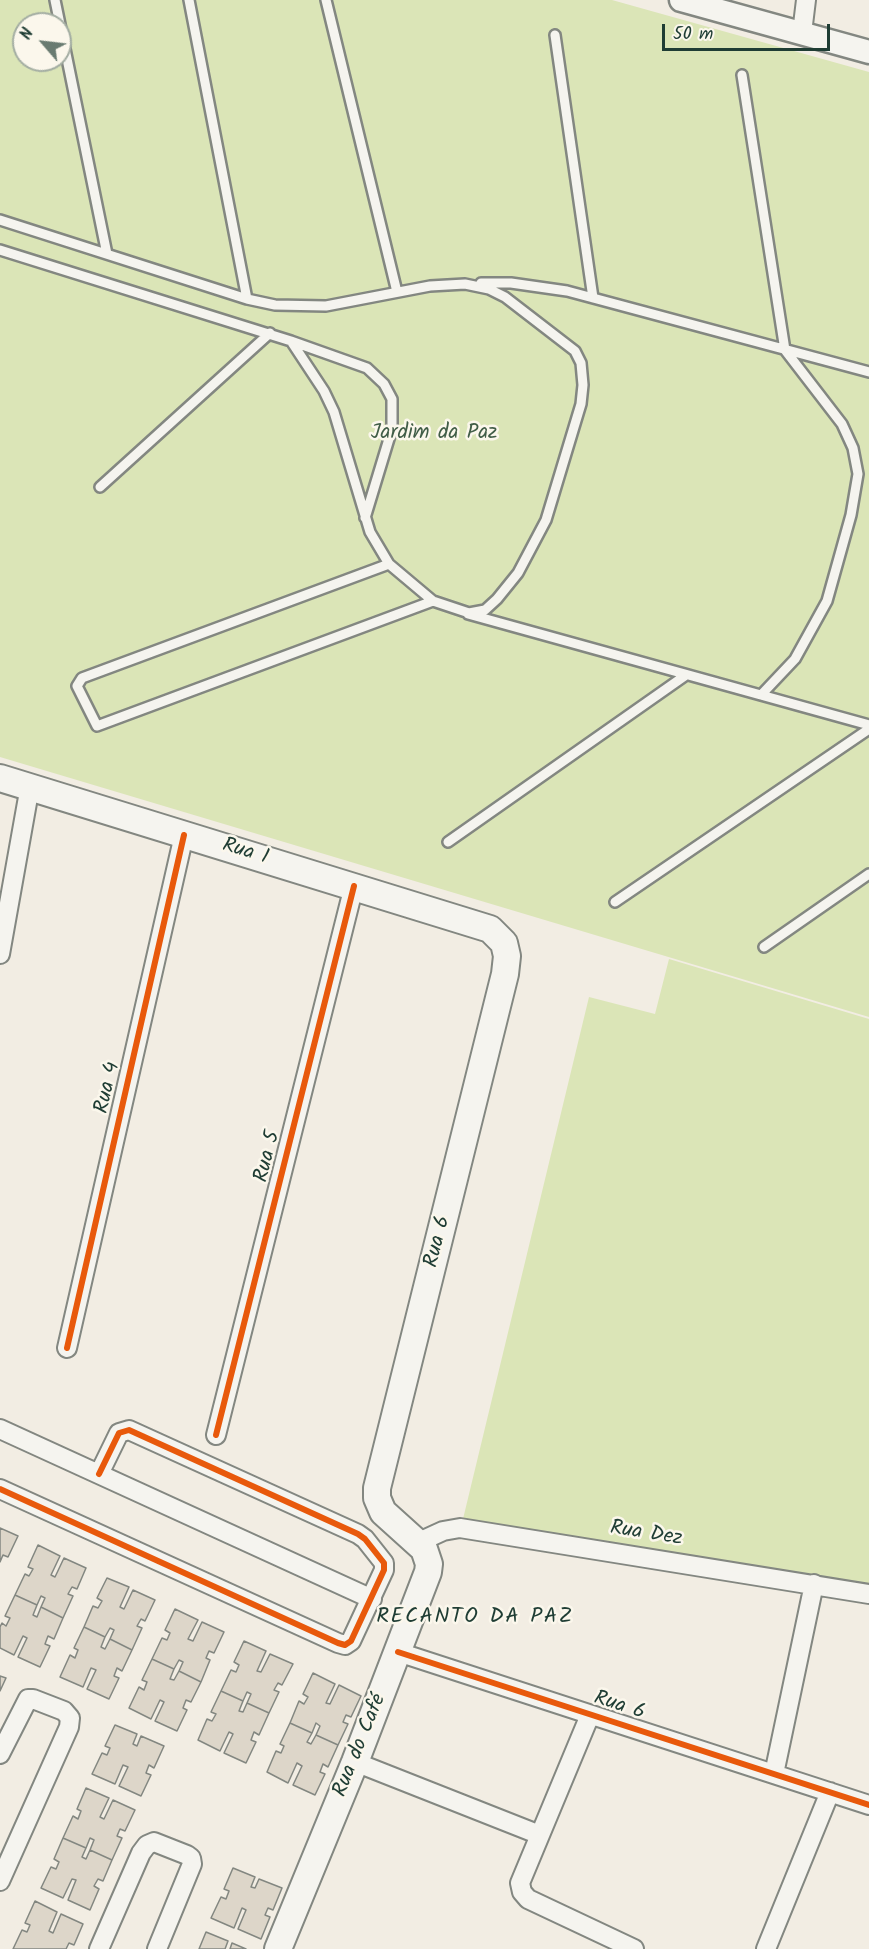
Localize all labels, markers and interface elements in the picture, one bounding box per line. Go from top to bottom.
north arrow [12,12,72,72]
scale bar [665,12,833,50]
text: 50 m [673,20,713,49]
text: N [14,24,41,45]
park label: Jardim da Paz [371,421,497,447]
street label: Rua 1 [219,834,271,872]
street label: Rua 4 [91,1060,127,1116]
street label: Rua 5 [250,1129,288,1185]
street label: Rua 6 [420,1214,458,1270]
street label: Rua Dez [608,1517,684,1553]
district label: RECANTO DA PAZ [376,1605,574,1631]
street label: Rua 6 [590,1687,648,1727]
street label: Rua do Café [329,1691,393,1801]

